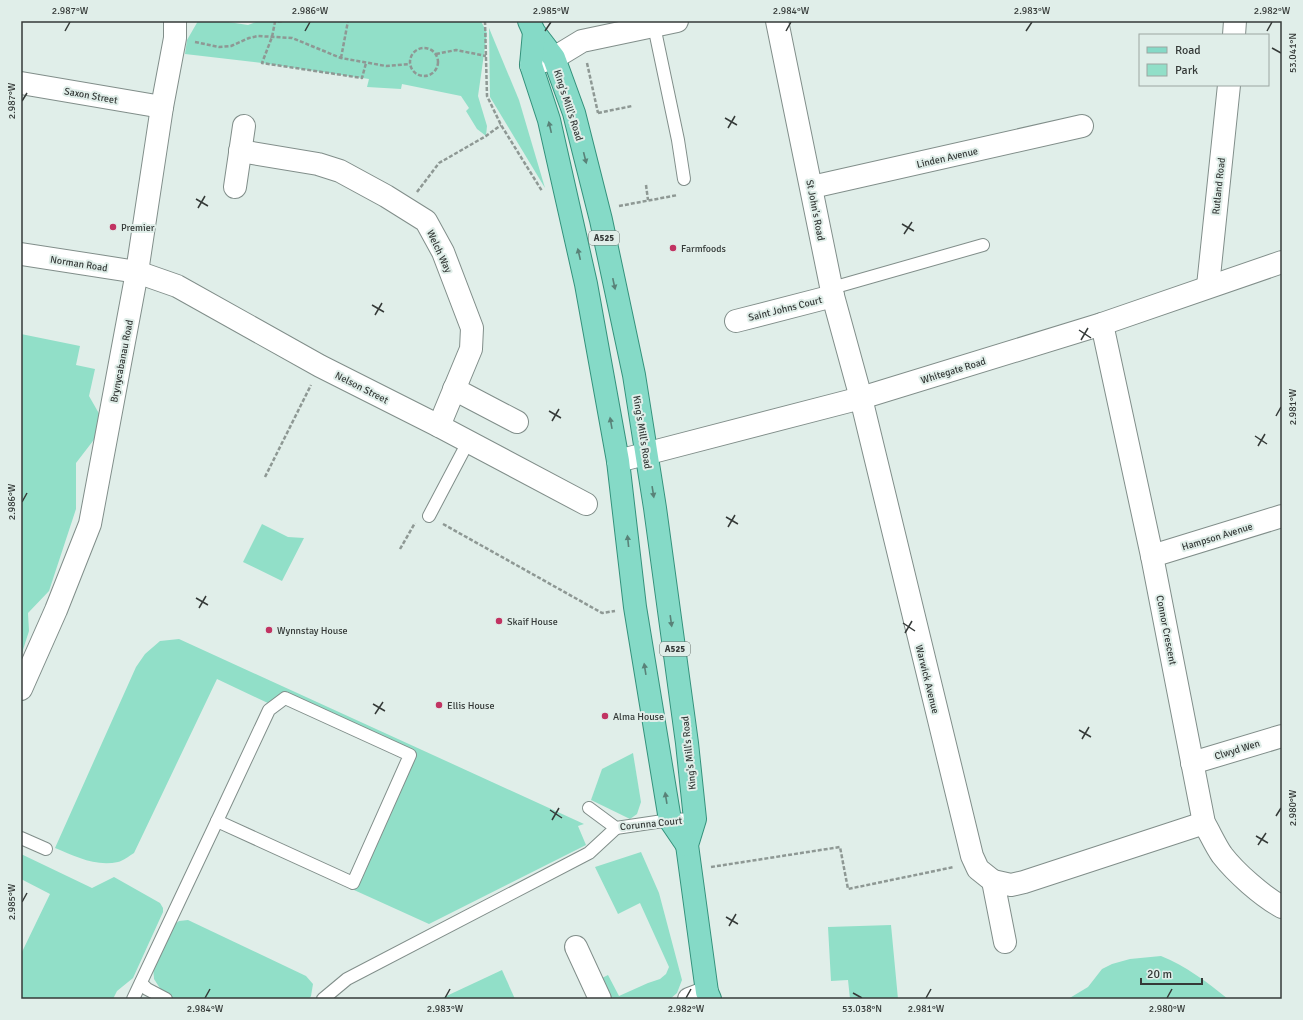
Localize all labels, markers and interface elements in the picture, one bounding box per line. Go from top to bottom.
text: 2.987°W [52,5,89,17]
text: 2.986°W [292,5,329,17]
text: 2.985°W [533,5,570,17]
text: 2.984°W [773,5,810,17]
text: 2.983°W [1014,5,1051,17]
text: 2.982°W [1254,5,1291,17]
text: 53.041°N [1287,33,1299,73]
legend [1139,34,1269,86]
text: Road [1175,43,1201,58]
text: Park [1175,63,1198,78]
street label: King's Mill's Road [551,68,585,143]
text: 2.987°W [6,82,18,119]
street label: Saxon Street [63,85,119,107]
one-way arrow [547,121,553,133]
street label: Linden Avenue [915,145,979,171]
one-way arrow [582,152,588,164]
street label: Rutland Road [1210,157,1228,215]
street label: St John's Road [803,179,827,242]
marker: Premier [108,222,118,232]
place label: Premier [121,222,155,234]
street label: Welch Way [424,228,454,275]
road number: A525 [589,231,619,245]
marker: Farmfoods [668,243,678,253]
place label: Farmfoods [681,243,727,255]
one-way arrow [575,248,581,260]
street label: Norman Road [49,254,108,274]
one-way arrow [612,278,618,290]
street label: Saint Johns Court [747,294,824,324]
street label: Brynycabanau Road [108,319,136,404]
street label: Whitegate Road [919,355,987,387]
street label: Nelson Street [333,369,391,407]
text: 2.981°W [1287,388,1299,425]
street label: King's Mill's Road [630,395,654,470]
one-way arrow [608,417,614,429]
text: 2.986°W [6,483,18,520]
one-way arrow [650,486,656,498]
street label: Hampson Avenue [1180,520,1254,553]
one-way arrow [624,535,631,547]
street label: Connor Crescent [1153,594,1179,667]
one-way arrow [668,615,674,627]
marker: Skaif House [494,616,504,626]
place label: Skaif House [507,616,558,628]
marker: Wynnstay House [264,625,274,635]
place label: Wynnstay House [277,625,348,637]
road number: A525 [660,642,690,656]
street label: Warwick Avenue [913,644,941,715]
one-way arrow [642,663,648,676]
marker: Ellis House [434,700,444,710]
place label: Ellis House [447,700,494,712]
marker: Alma House [600,711,610,721]
place label: Alma House [613,711,664,723]
street label: King's Mill's Road [679,715,699,790]
street label: Clwyd Wen [1213,737,1261,763]
text: 2.980°W [1287,789,1299,826]
one-way arrow [663,792,669,804]
street label: Corunna Court [619,815,683,833]
text: 2.985°W [6,883,18,920]
scale bar [1141,960,1202,986]
text: 20 m [1147,967,1172,982]
text: 2.984°W [187,1003,224,1015]
text: 2.983°W [427,1003,464,1015]
text: 2.982°W [668,1003,705,1015]
text: 53.038°N [842,1003,882,1015]
text: 2.981°W [908,1003,945,1015]
text: 2.980°W [1149,1003,1186,1015]

